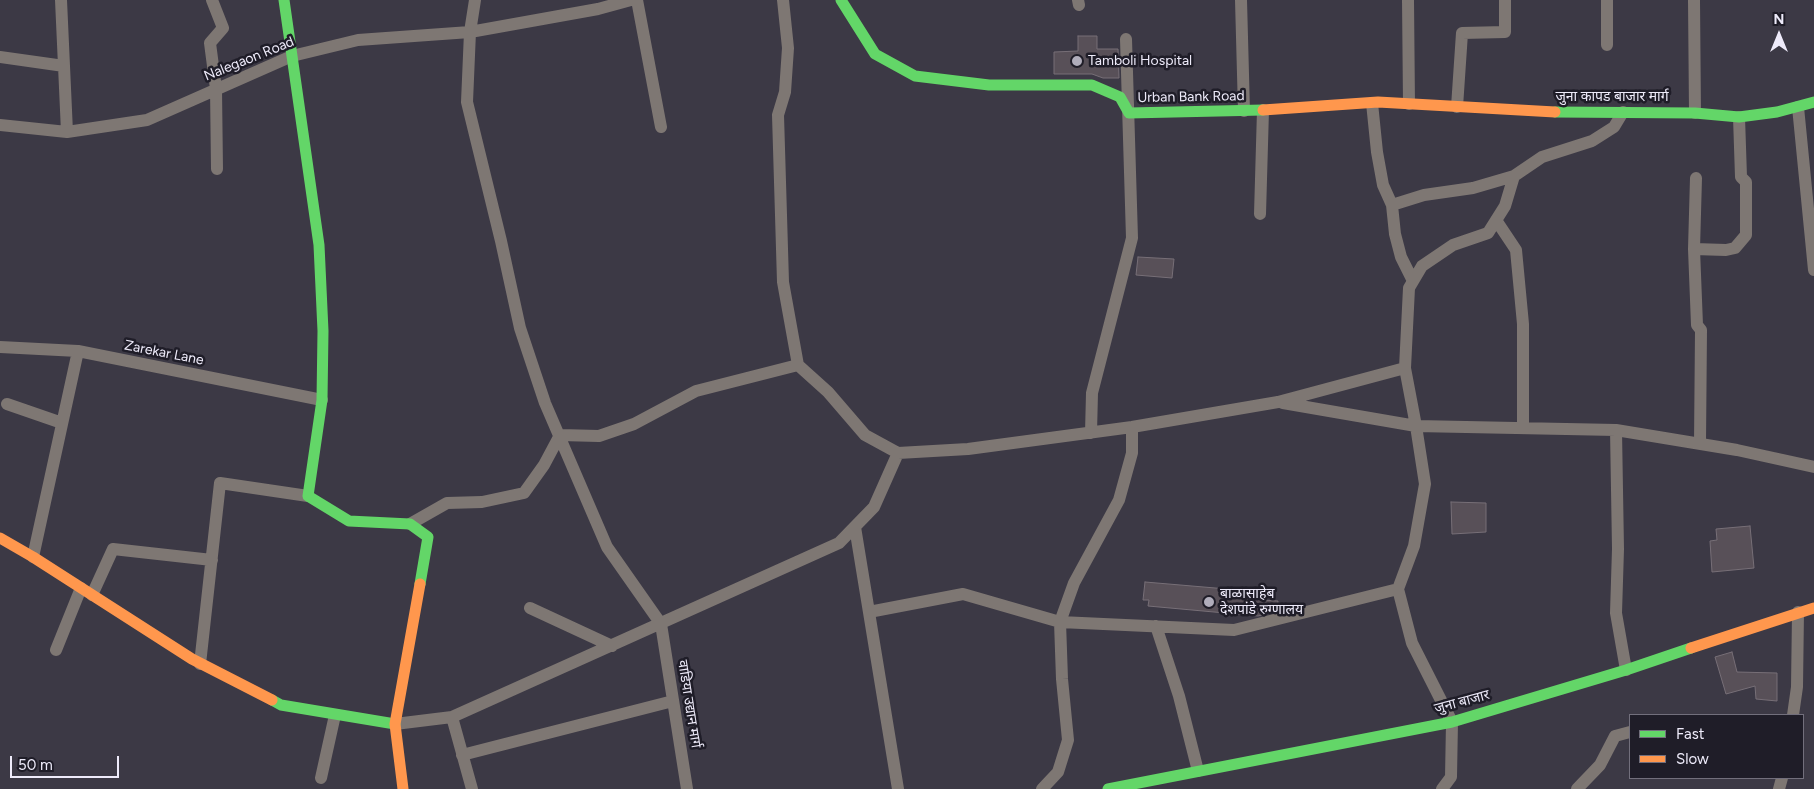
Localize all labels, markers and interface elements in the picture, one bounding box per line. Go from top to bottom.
north arrow [1754,10,1804,60]
text: N [1774,11,1784,28]
street label: Nalegaon Road [201,33,297,85]
place label: Tamboli Hospital [1088,53,1192,69]
marker: Tamboli Hospital [1070,54,1084,68]
street label: Urban Bank Road [1137,88,1245,106]
street label: जुना कापड बाजार मार्ग [1555,89,1669,105]
street label: Zarekar Lane [123,337,205,369]
place label: बाळासाहेब देशपांडे रुग्णालय [1220,586,1303,618]
marker: बाळासाहेब देशपांडे रुग्णालय [1202,595,1216,609]
street label: वाडिया उद्यान मार्ग [674,659,704,749]
street label: जुना बाजार [1432,687,1492,717]
legend [1629,714,1804,779]
text: Fast [1676,725,1704,743]
scale bar [12,746,121,778]
text: Slow [1676,750,1709,768]
text: 50 m [18,756,53,774]

